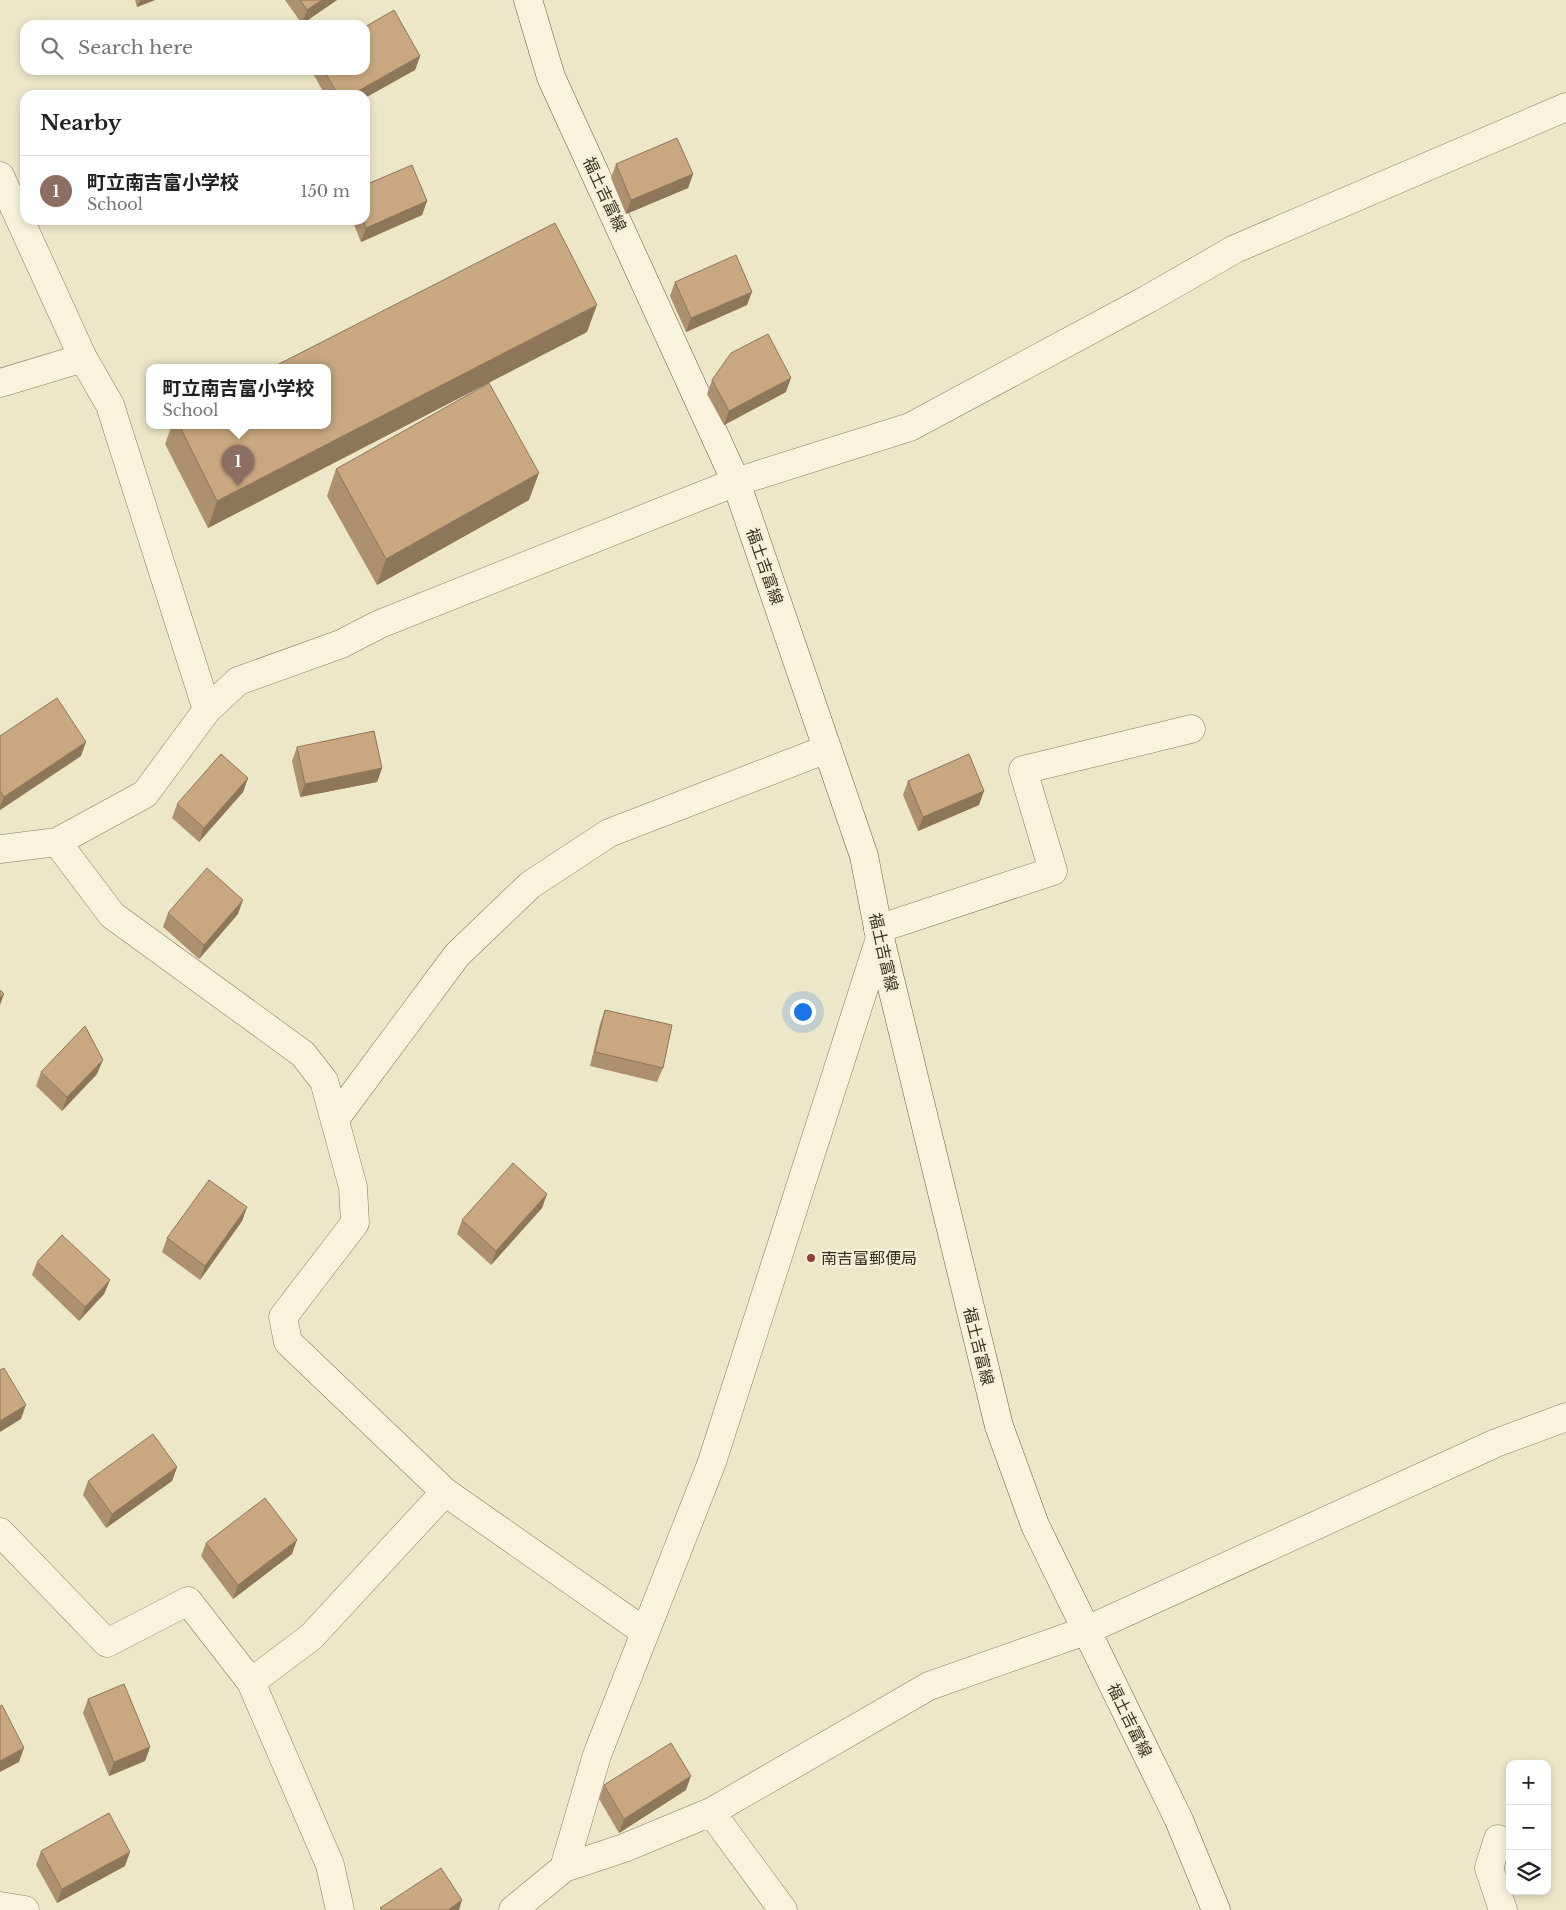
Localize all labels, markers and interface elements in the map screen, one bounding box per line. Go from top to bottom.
search box [20,20,370,75]
icon: search [38,34,66,62]
text: Search here [78,36,193,59]
text: Nearby [40,110,121,136]
street label: 福土吉富線 [579,154,631,234]
text: 町立南吉富小学校 [87,171,239,194]
text: 1 [53,181,59,201]
text: 150 m [301,181,350,201]
text: School [87,194,143,214]
popup [146,364,331,429]
text: 町立南吉富小学校 [162,377,315,400]
text: School [162,400,219,420]
pin: 1 [222,445,254,486]
street label: 福土吉富線 [743,525,787,607]
street label: 福土吉富線 [865,911,903,993]
your location [790,999,816,1025]
place label: 南吉富郵便局 [821,1248,917,1268]
marker: 南吉富郵便局 [805,1252,817,1264]
street label: 福土吉富線 [960,1305,998,1387]
street label: 福土吉富線 [1103,1680,1157,1760]
map controls [1506,1760,1551,1895]
button: + [1506,1760,1551,1805]
button: − [1506,1805,1551,1850]
button: layers [1506,1850,1551,1895]

